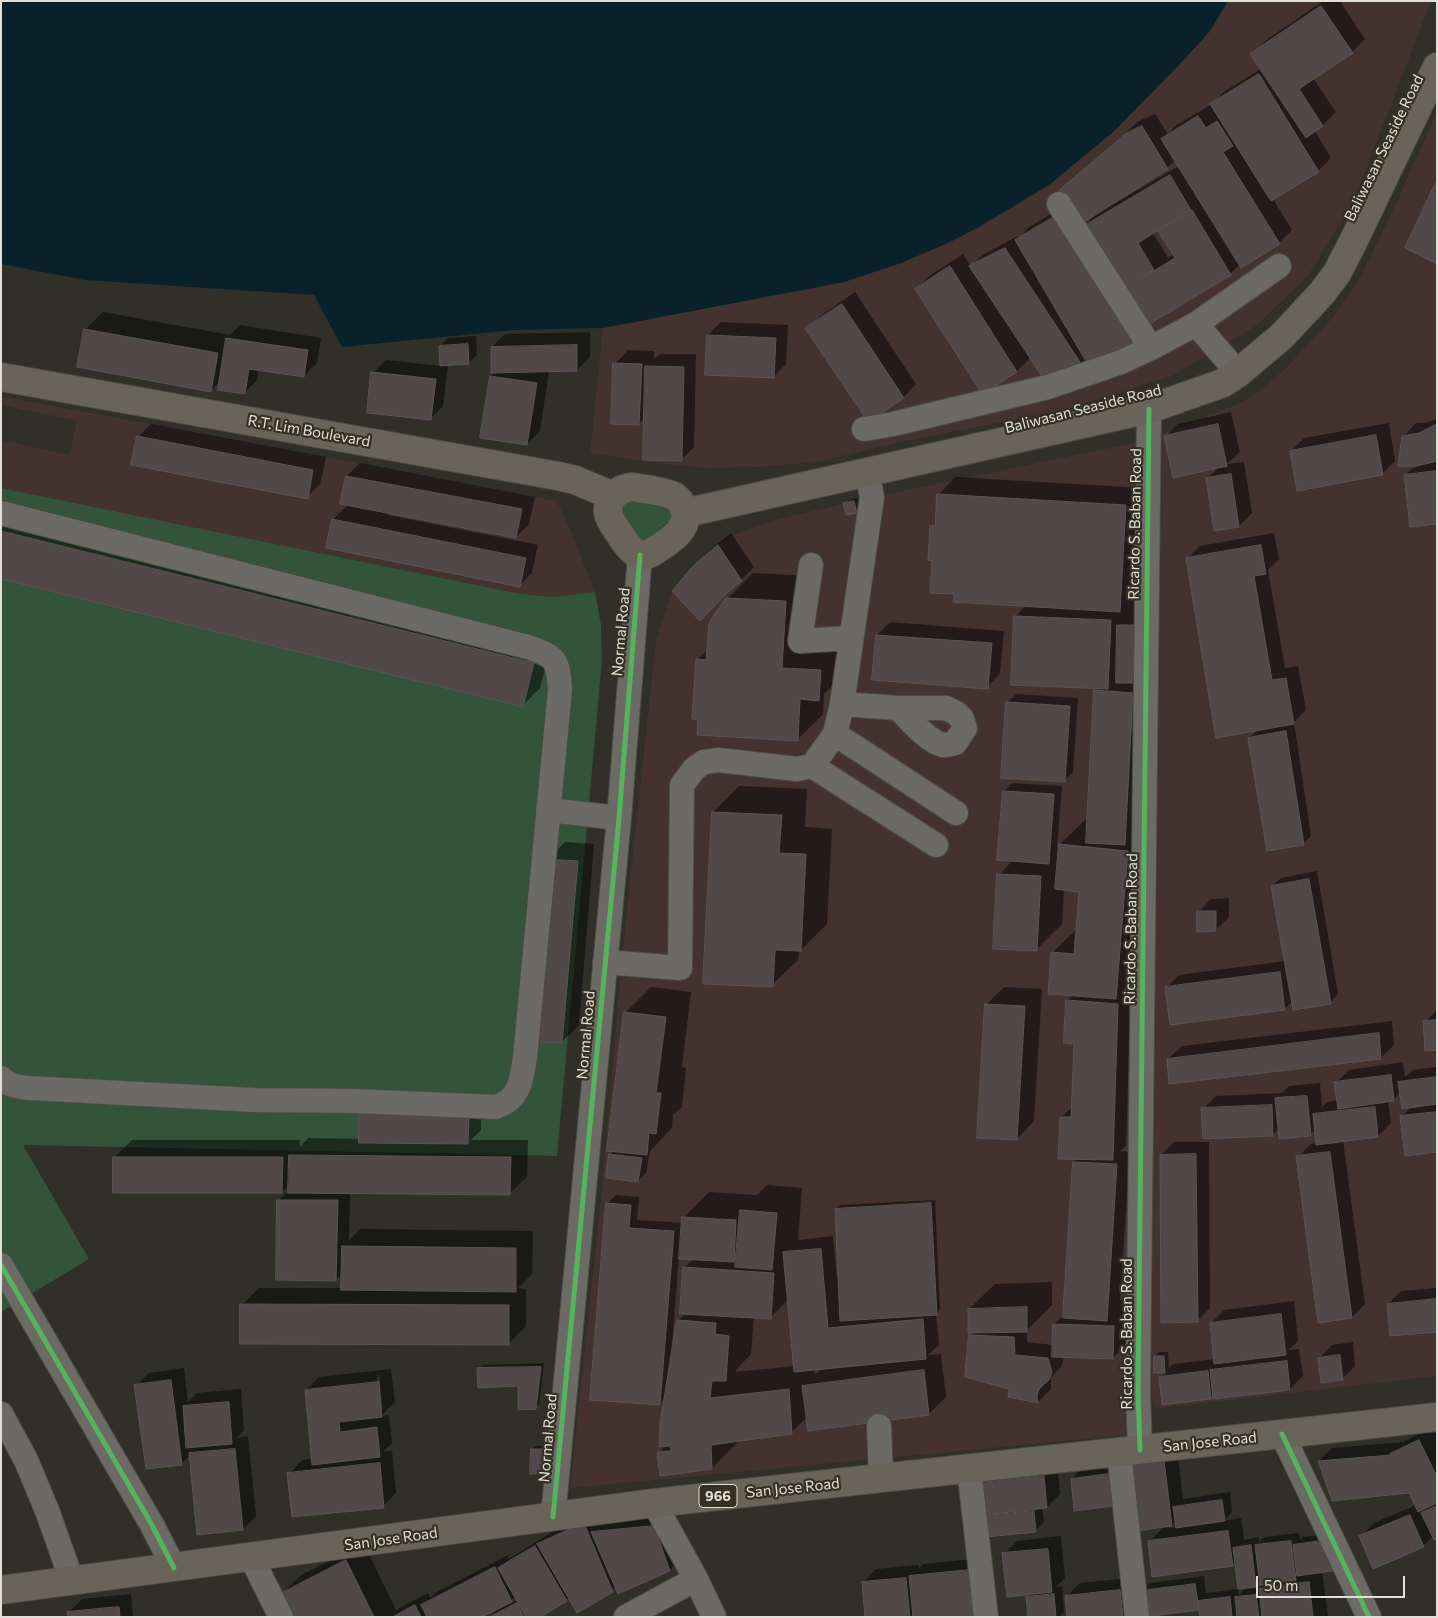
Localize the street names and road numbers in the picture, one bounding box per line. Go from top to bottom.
street label: Baliwasan Seaside Road [1341,72,1427,224]
street label: Baliwasan Seaside Road [1003,381,1163,437]
street label: R.T. Lim Boulevard [246,411,372,451]
street label: Ricardo S. Baban Road [1125,448,1145,600]
street label: Normal Road [608,587,634,677]
street label: Ricardo S. Baban Road [1121,853,1141,1005]
street label: Normal Road [573,990,599,1080]
street label: Ricardo S. Baban Road [1118,1258,1136,1410]
street label: Normal Road [535,1393,561,1483]
street label: San Jose Road [1162,1428,1258,1456]
street label: San Jose Road [745,1474,841,1502]
road number: 966 [699,1484,737,1508]
street label: San Jose Road [343,1524,439,1554]

